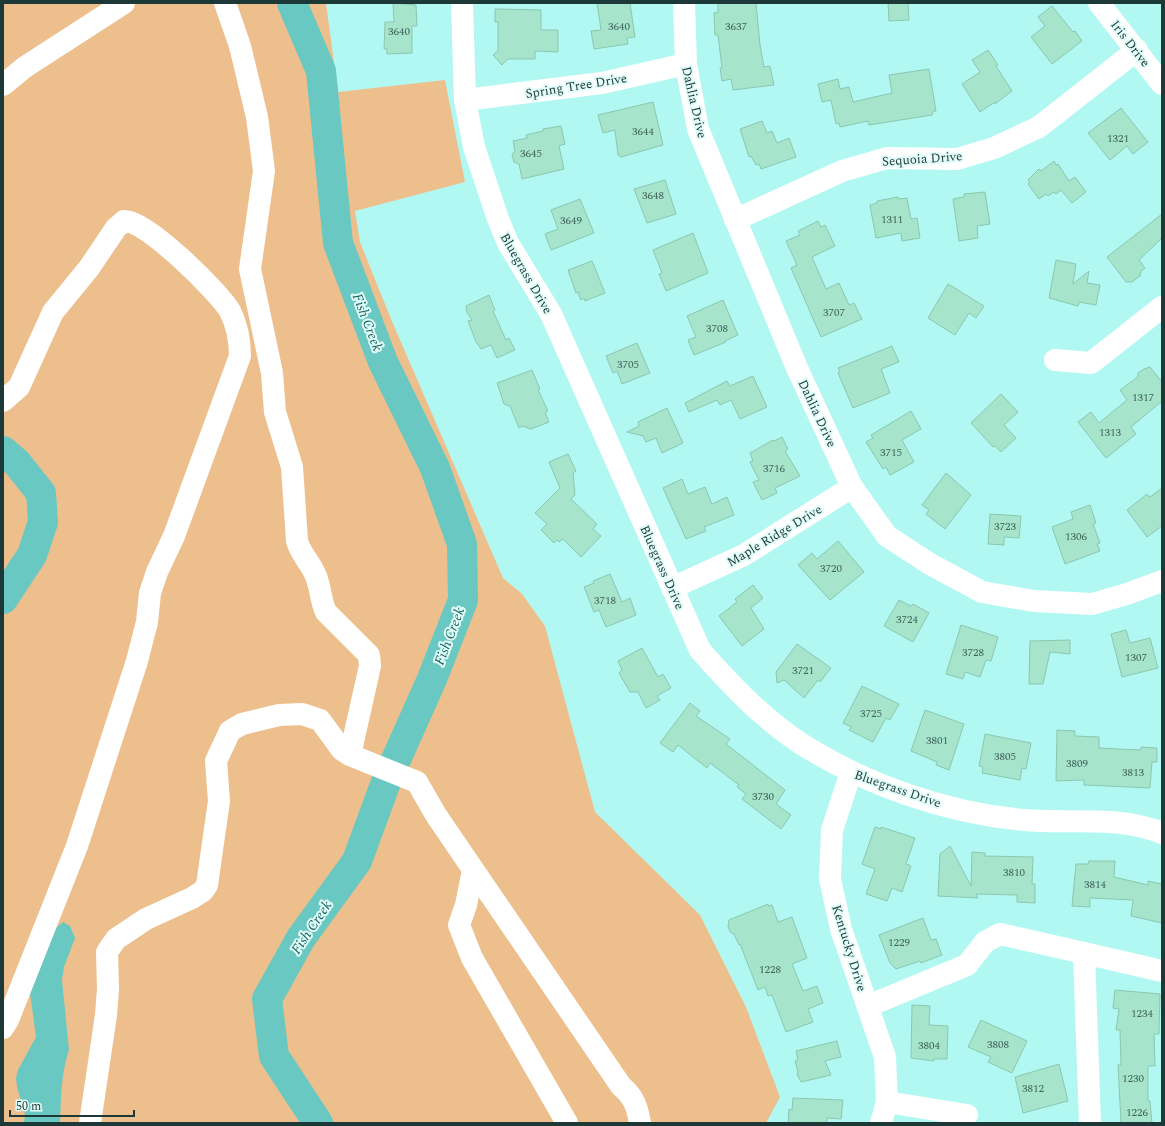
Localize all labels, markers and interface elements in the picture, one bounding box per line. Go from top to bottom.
street label: Iris Drive [1105,16,1155,71]
house number: 3640 [608,18,630,35]
house number: 3637 [725,18,747,35]
house number: 3640 [388,23,410,40]
street label: Dahlia Drive [676,64,712,140]
street label: Spring Tree Drive [524,68,628,104]
house number: 3644 [632,123,654,140]
house number: 1321 [1107,130,1129,147]
house number: 3645 [520,145,542,162]
street label: Sequoia Drive [881,146,963,172]
house number: 3648 [642,187,664,204]
house number: 1311 [881,211,903,228]
house number: 3649 [560,212,582,229]
street label: Bluegrass Drive [495,229,557,318]
water label: Fish Creek [347,290,388,355]
house number: 3707 [823,304,845,321]
house number: 3708 [706,320,728,337]
house number: 3705 [617,356,639,373]
street label: Dahlia Drive [793,376,842,451]
house number: 1317 [1132,389,1154,406]
house number: 1313 [1099,424,1121,441]
house number: 3715 [880,444,902,461]
house number: 3716 [763,460,785,477]
street label: Maple Ridge Drive [723,500,826,572]
house number: 3723 [994,518,1016,535]
street label: Bluegrass Drive [635,522,690,613]
house number: 1306 [1065,528,1087,545]
house number: 3720 [820,560,842,577]
house number: 3718 [594,592,616,609]
water label: Fish Creek [429,604,470,668]
house number: 3724 [896,611,918,628]
house number: 3728 [962,644,984,661]
house number: 1307 [1125,649,1147,666]
house number: 3721 [792,662,814,679]
house number: 3725 [860,705,882,722]
house number: 3801 [926,732,948,749]
house number: 3805 [994,748,1016,765]
house number: 3809 [1066,755,1088,772]
house number: 3813 [1122,764,1144,781]
street label: Bluegrass Drive [852,765,944,813]
house number: 3730 [752,788,774,805]
house number: 3810 [1003,864,1025,881]
house number: 3814 [1084,876,1106,893]
water label: Fish Creek [286,896,337,958]
street label: Kentucky Drive [826,902,872,994]
house number: 1229 [888,934,910,951]
house number: 1228 [759,961,781,978]
house number: 1234 [1131,1005,1153,1022]
house number: 3808 [987,1036,1009,1053]
house number: 3804 [918,1037,940,1054]
house number: 1230 [1122,1070,1144,1087]
house number: 3812 [1022,1080,1044,1097]
scale bar [10,1092,134,1118]
text: 50 m [16,1097,41,1116]
house number: 1226 [1126,1104,1148,1121]

